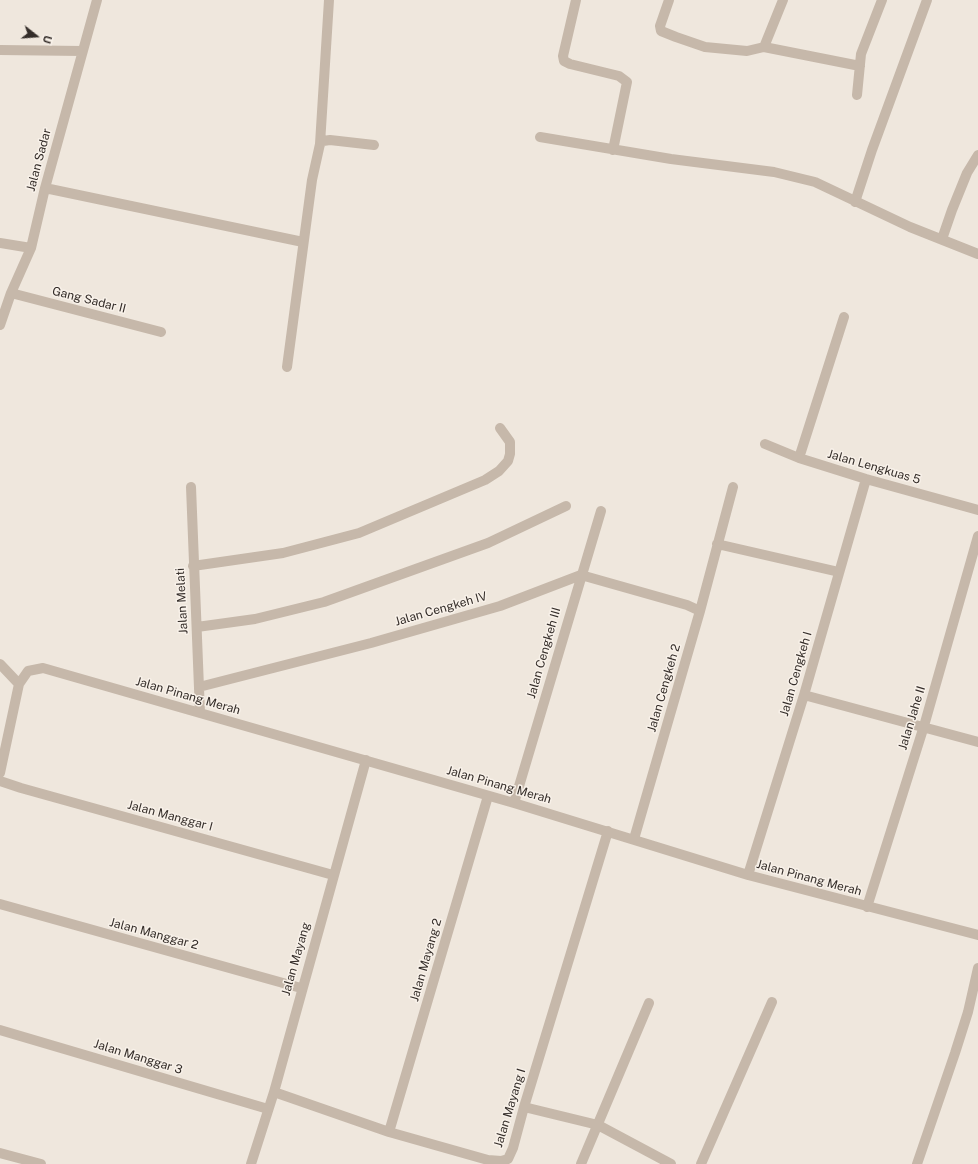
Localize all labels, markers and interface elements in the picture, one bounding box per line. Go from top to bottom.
north arrow [16,16,56,56]
text: U [41,34,54,45]
street label: Jalan Sadar [24,127,54,193]
street label: Gang Sadar II [51,284,127,316]
street label: Jalan Lengkuas 5 [826,447,922,487]
street label: Jalan Melati [173,568,191,634]
street label: Jalan Cengkeh IV [393,589,489,629]
street label: Jalan Cengkeh III [524,606,564,700]
street label: Jalan Cengkeh I [777,630,815,718]
street label: Jalan Cengkeh 2 [645,642,683,734]
street label: Jalan Pinang Merah [134,674,242,718]
street label: Jalan Jahe II [895,684,929,752]
street label: Jalan Pinang Merah [445,763,553,807]
street label: Jalan Manggar I [126,798,214,834]
street label: Jalan Pinang Merah [755,857,863,899]
street label: Jalan Manggar 2 [108,915,200,953]
street label: Jalan Mayang 2 [407,917,445,1003]
street label: Jalan Mayang [279,921,313,997]
street label: Jalan Manggar 3 [92,1037,184,1077]
street label: Jalan Mayang I [491,1067,529,1149]

